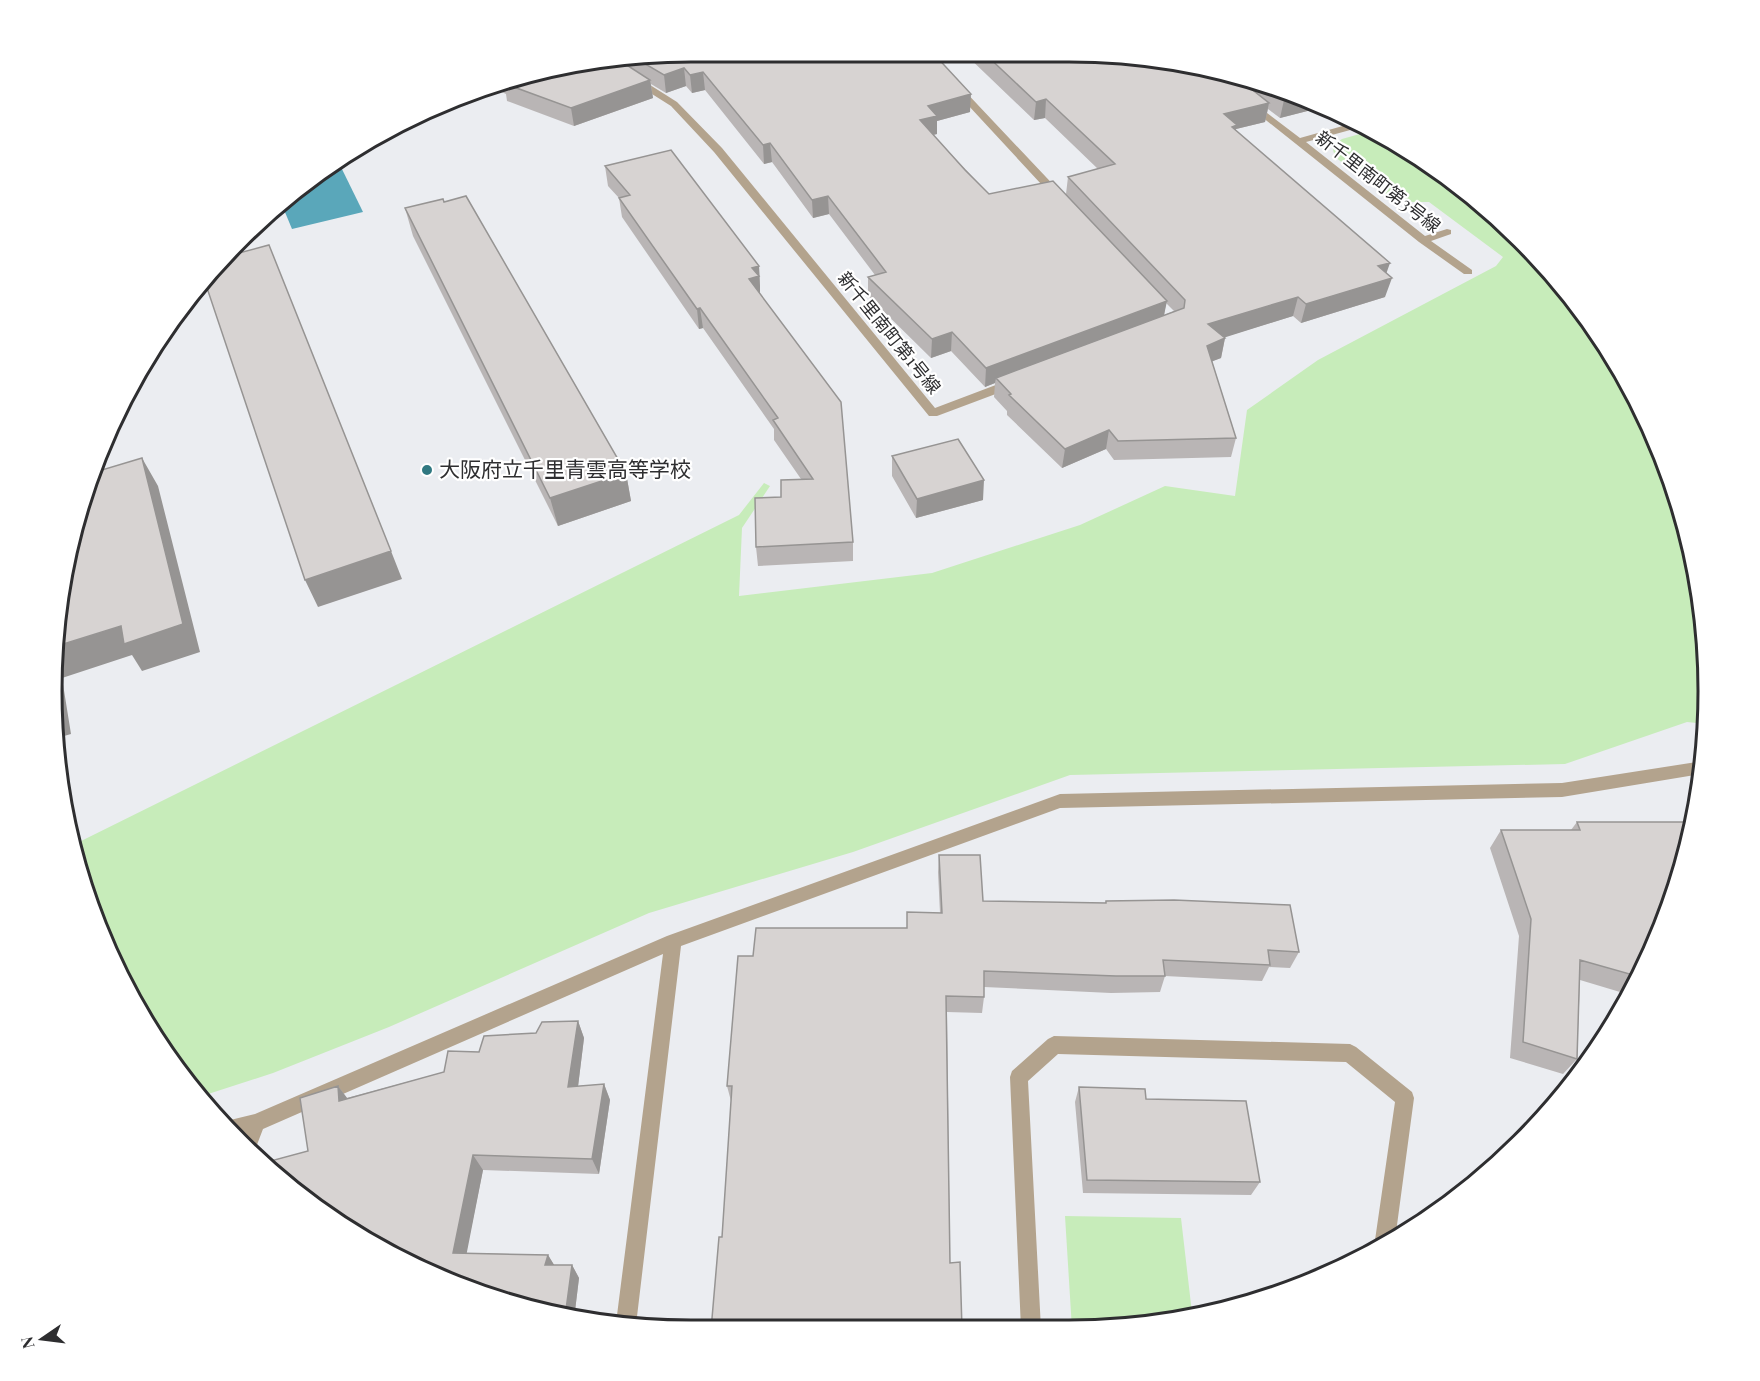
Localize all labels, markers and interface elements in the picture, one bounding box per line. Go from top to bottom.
street label: 新千里南町第3号線 [1311,125,1446,237]
street label: 新千里南町第1号線 [833,266,947,398]
place label: 大阪府立千里青雲高等学校 [439,454,691,482]
marker: 大阪府立千里青雲高等学校 [420,463,434,477]
north arrow [12,1309,72,1369]
text: N [15,1334,39,1351]

